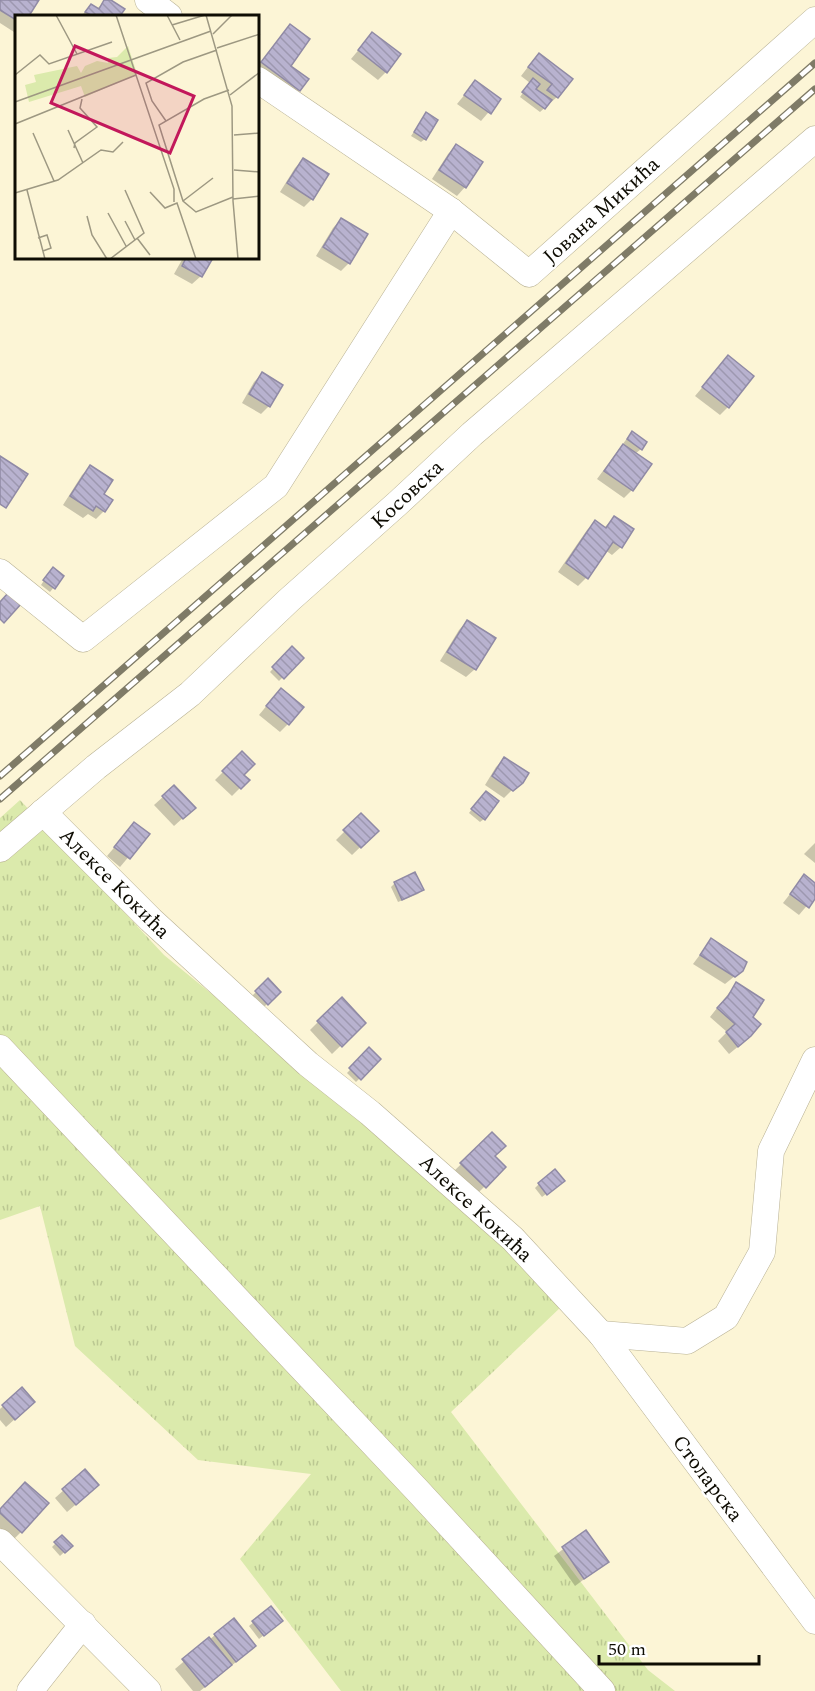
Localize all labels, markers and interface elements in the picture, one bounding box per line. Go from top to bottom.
inset map [15,15,260,260]
street label: Јована Микића [536,149,668,272]
street label: Косовска [364,452,452,537]
street label: Алексе Кокића [51,821,178,947]
street label: Алексе Кокића [411,1147,540,1271]
street label: Столарска [664,1428,751,1530]
scale bar [599,1628,760,1666]
text: 50 m [608,1636,646,1663]

